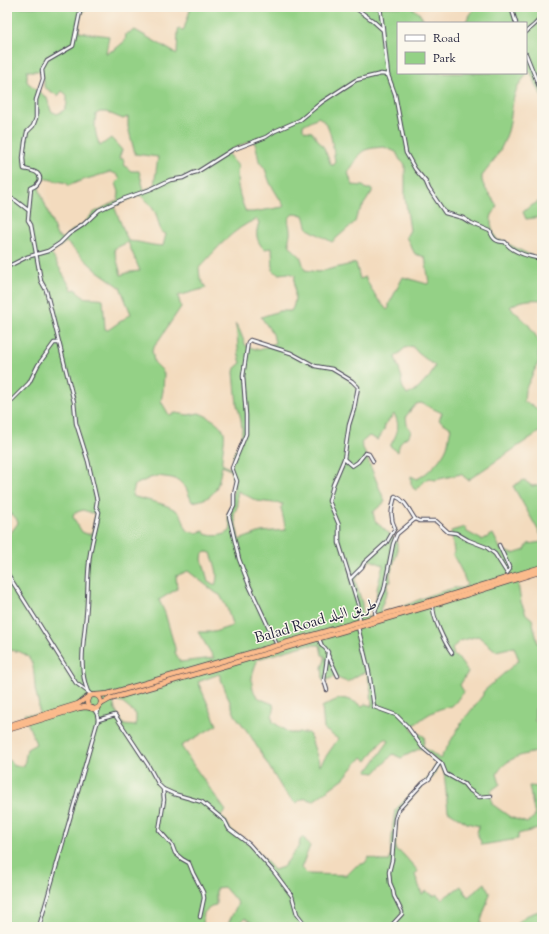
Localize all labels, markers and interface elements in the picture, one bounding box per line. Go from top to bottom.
legend [397,22,527,74]
text: Road [433,30,460,48]
text: Park [433,50,456,68]
street label: Balad Road طريق البلد [252,595,380,649]

